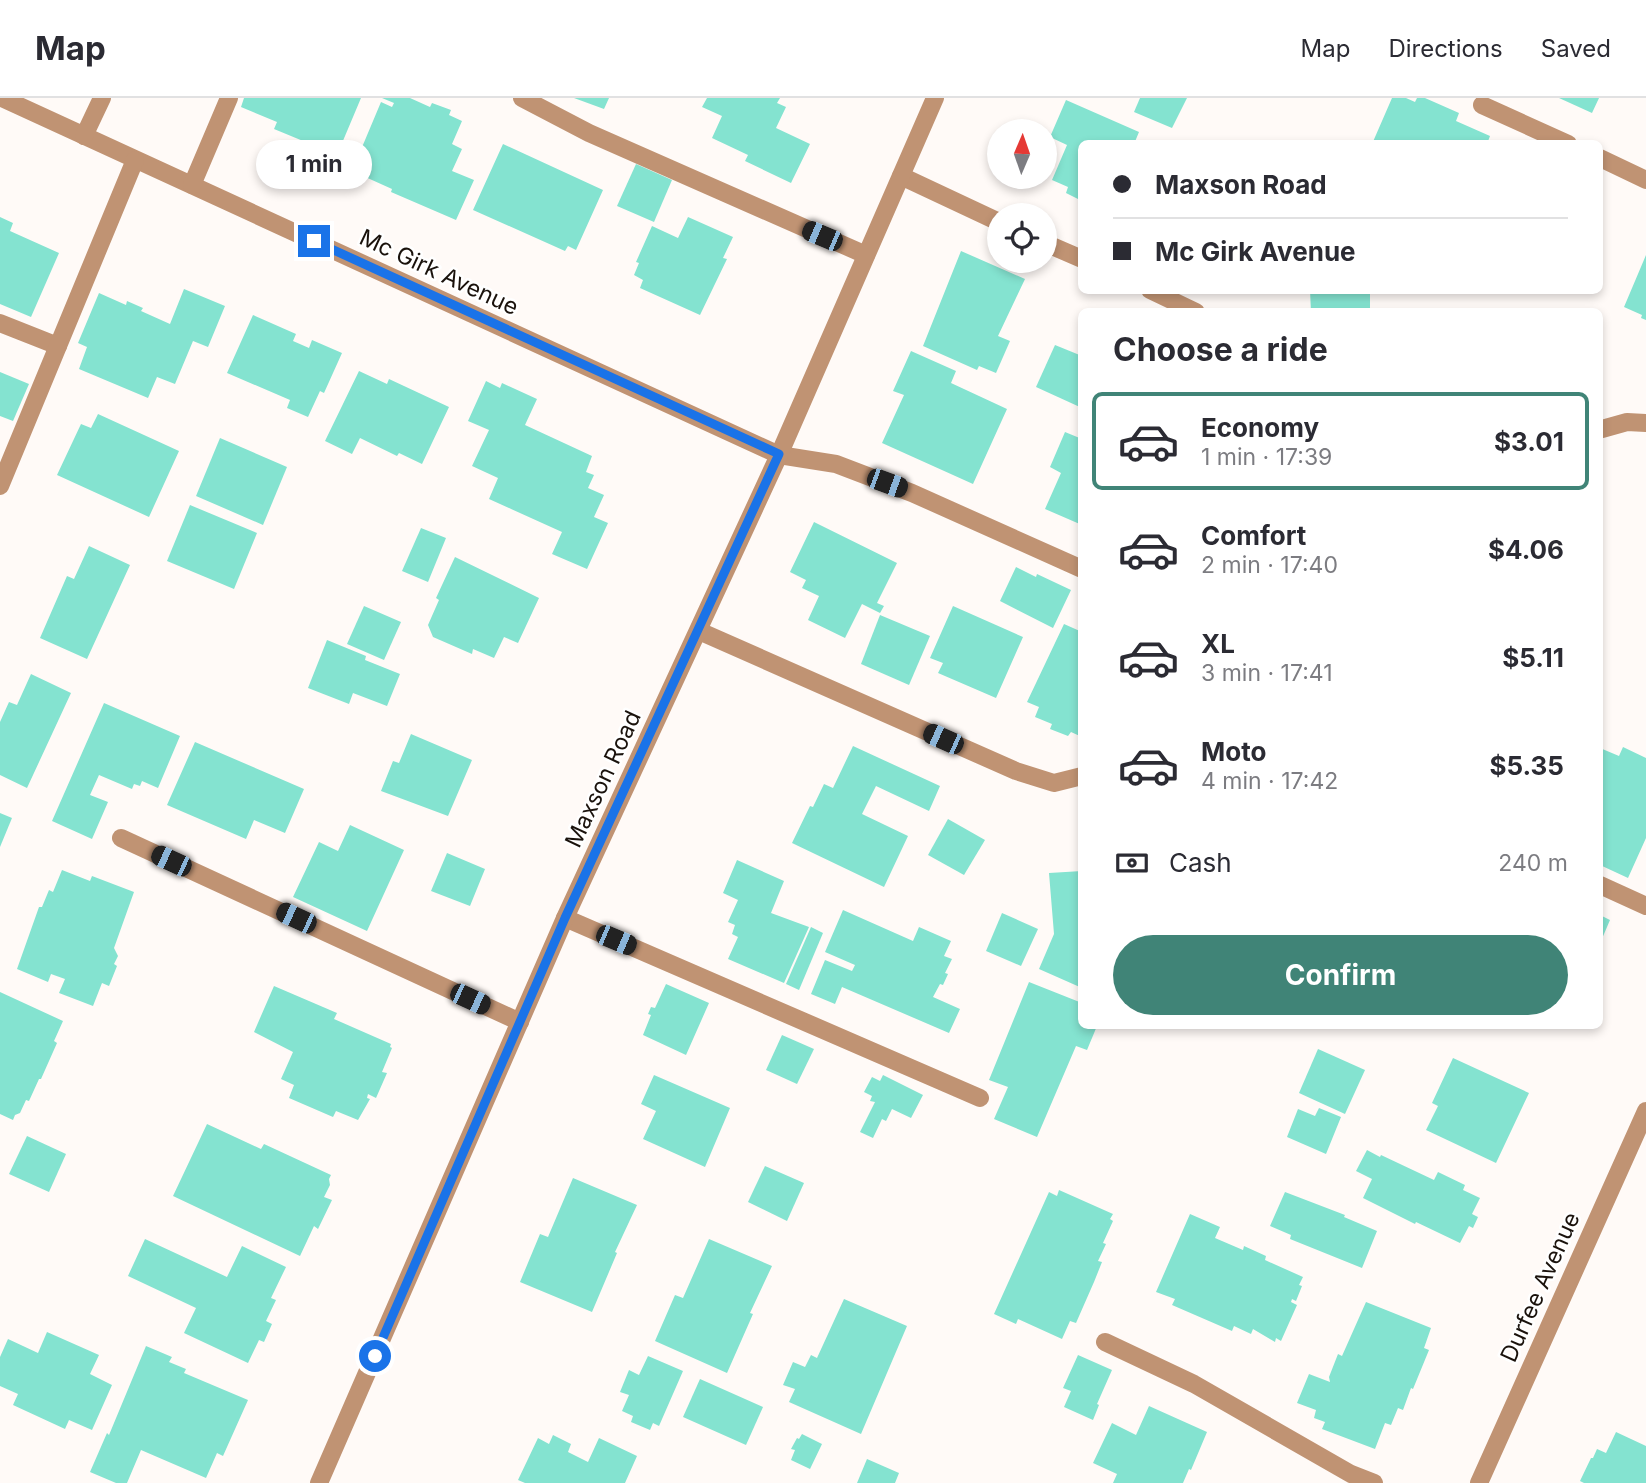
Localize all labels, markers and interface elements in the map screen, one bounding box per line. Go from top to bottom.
text: Map [35,28,106,68]
text: Map [1301,34,1350,63]
text: Directions [1388,34,1503,63]
text: Saved [1541,34,1611,63]
north arrow [987,119,1057,189]
map controls [987,119,1057,273]
callout: 1 min [256,139,372,188]
text: 1 min [286,150,342,178]
text: Maxson Road [1155,169,1327,200]
button: locate [987,203,1057,273]
car [799,218,846,254]
street label: Mc Girk Avenue [355,223,523,321]
route end [298,225,330,257]
text: Mc Girk Avenue [1155,236,1356,267]
text: Choose a ride [1113,330,1328,369]
icon: car [1117,410,1180,473]
text: Economy [1201,412,1319,443]
text: $3.01 [1494,426,1564,457]
text: 1 min · 17:39 [1201,443,1332,471]
car [864,466,911,500]
icon: car [1117,518,1180,581]
text: Comfort [1201,520,1306,551]
text: $4.06 [1488,534,1564,565]
text: 2 min · 17:40 [1201,551,1338,579]
icon: car [1117,626,1180,689]
text: XL [1201,628,1235,659]
text: $5.11 [1502,642,1564,673]
text: 3 min · 17:41 [1201,659,1333,687]
street label: Maxson Road [559,706,647,852]
car [920,721,967,757]
icon: car [1117,734,1180,797]
text: Moto [1201,736,1266,767]
text: $5.35 [1489,750,1564,781]
text: 4 min · 17:42 [1201,767,1338,795]
car [148,843,195,879]
icon: cash [1113,844,1151,882]
text: Cash [1169,847,1232,878]
text: 240 m [1498,849,1568,877]
car [273,900,320,936]
car [593,922,640,958]
button: Confirm [1113,935,1568,1015]
car [447,981,494,1017]
street label: Durfee Avenue [1494,1208,1586,1366]
route start [359,1340,391,1372]

